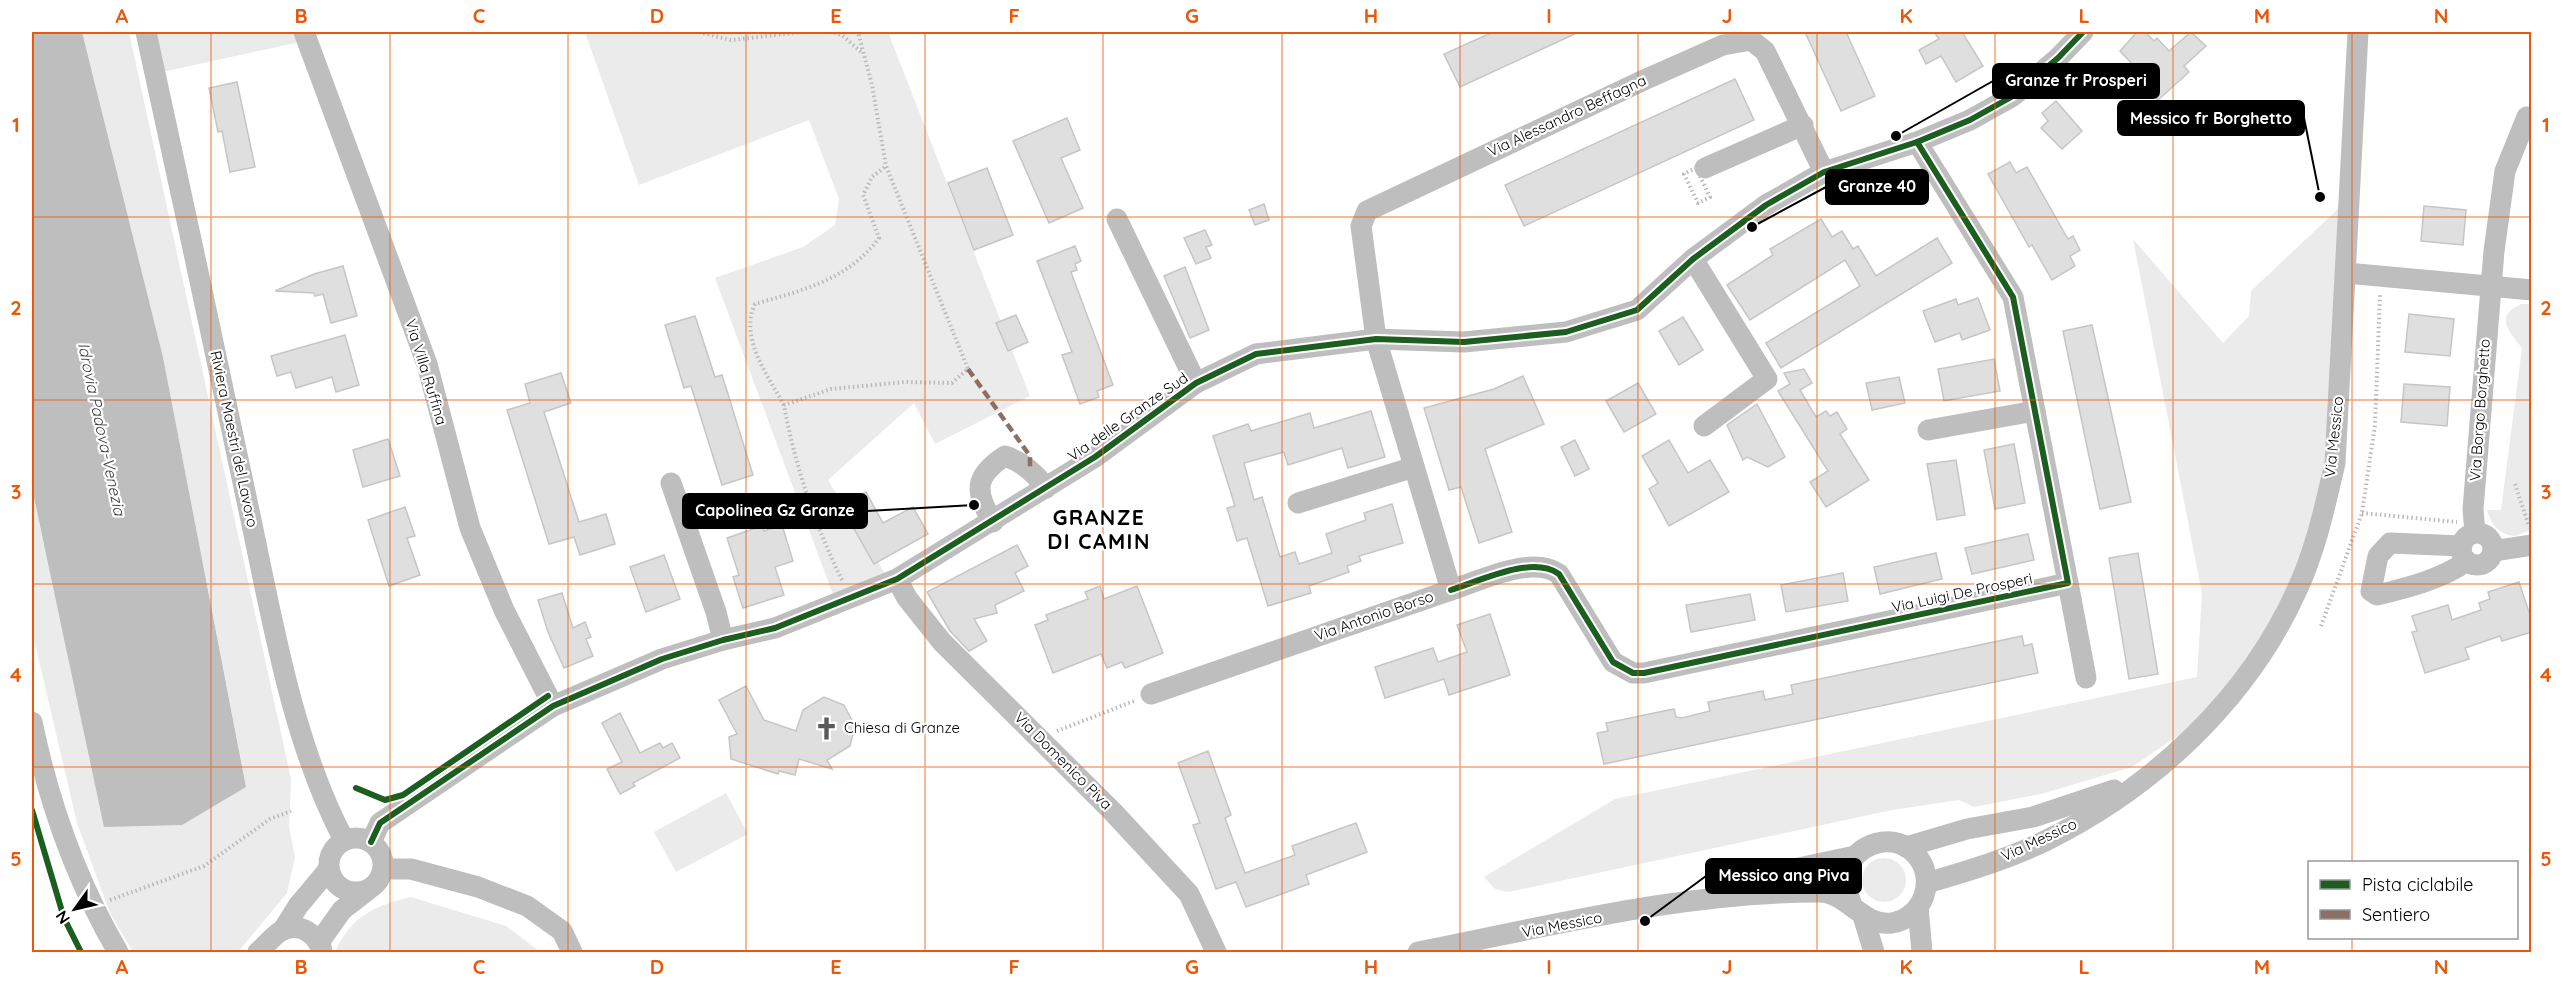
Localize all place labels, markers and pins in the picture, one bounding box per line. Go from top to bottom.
callout: Granze fr Prosperi [1993,64,2159,98]
callout: Messico fr Borghetto [2118,101,2304,135]
callout: Granze 40 [1826,170,1928,204]
callout: Capolinea Gz Granze [683,494,867,528]
church icon: Chiesa di Granze [813,715,839,741]
place label: Chiesa di Granze [844,718,960,737]
callout: Messico ang Piva [1706,859,1861,893]

